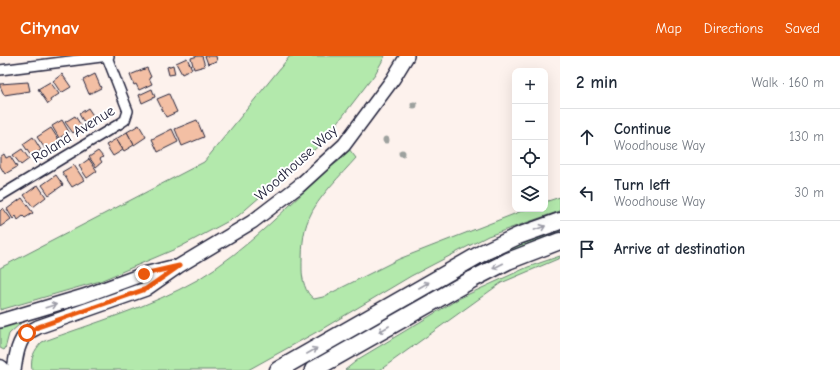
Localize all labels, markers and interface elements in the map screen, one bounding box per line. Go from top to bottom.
text: Citynav [20,17,79,39]
text: Map [655,20,682,37]
text: Directions [704,20,763,37]
text: Saved [785,20,820,37]
map controls [512,68,548,212]
button: + [512,68,548,104]
text: 2 min [576,73,617,92]
text: Walk · 160 m [752,75,824,90]
street label: Roland Avenue [28,101,118,167]
button: − [512,104,548,140]
text: Continue [614,120,671,138]
street label: Woodhouse Way [251,121,341,205]
icon: ahead [576,126,598,148]
text: 130 m [789,129,824,144]
text: Woodhouse Way [614,138,705,153]
button: locate [512,140,548,176]
button: layers [512,176,548,212]
text: Turn left [614,176,670,194]
icon: left [576,182,598,204]
text: 30 m [794,185,824,200]
text: Woodhouse Way [614,194,705,209]
one-way arrow [534,224,547,231]
icon: arrive [576,238,598,260]
text: Arrive at destination [614,240,745,258]
one-way arrow [492,263,504,270]
route end [135,265,153,283]
one-way arrow [418,281,430,289]
one-way arrow [45,302,58,309]
route start [18,324,36,342]
one-way arrow [378,326,390,334]
one-way arrow [306,347,318,355]

